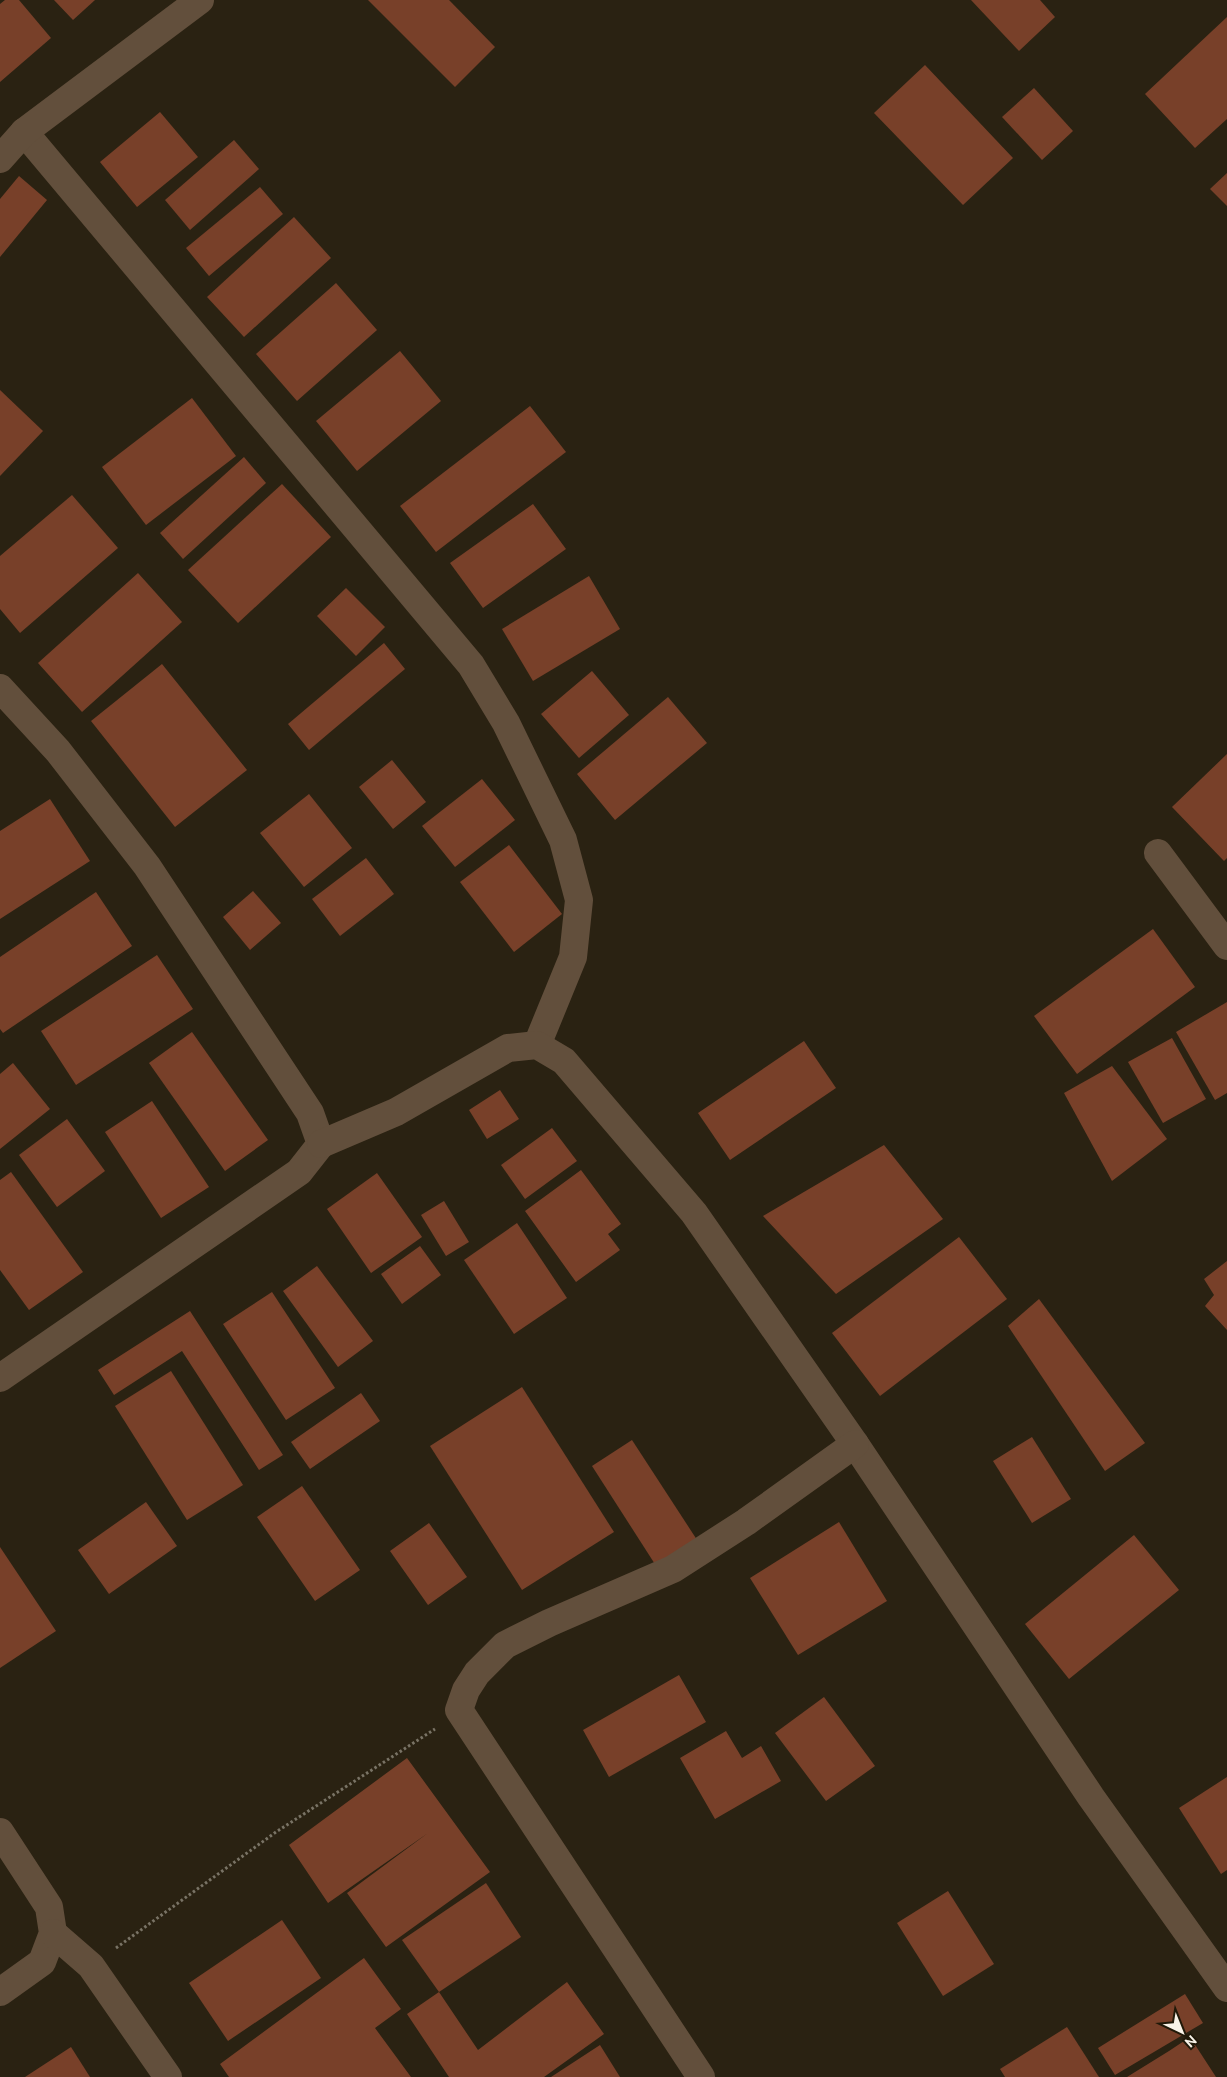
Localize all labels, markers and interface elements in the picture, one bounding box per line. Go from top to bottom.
north arrow [1157,2007,1207,2057]
text: N [1182,2032,1200,2051]

